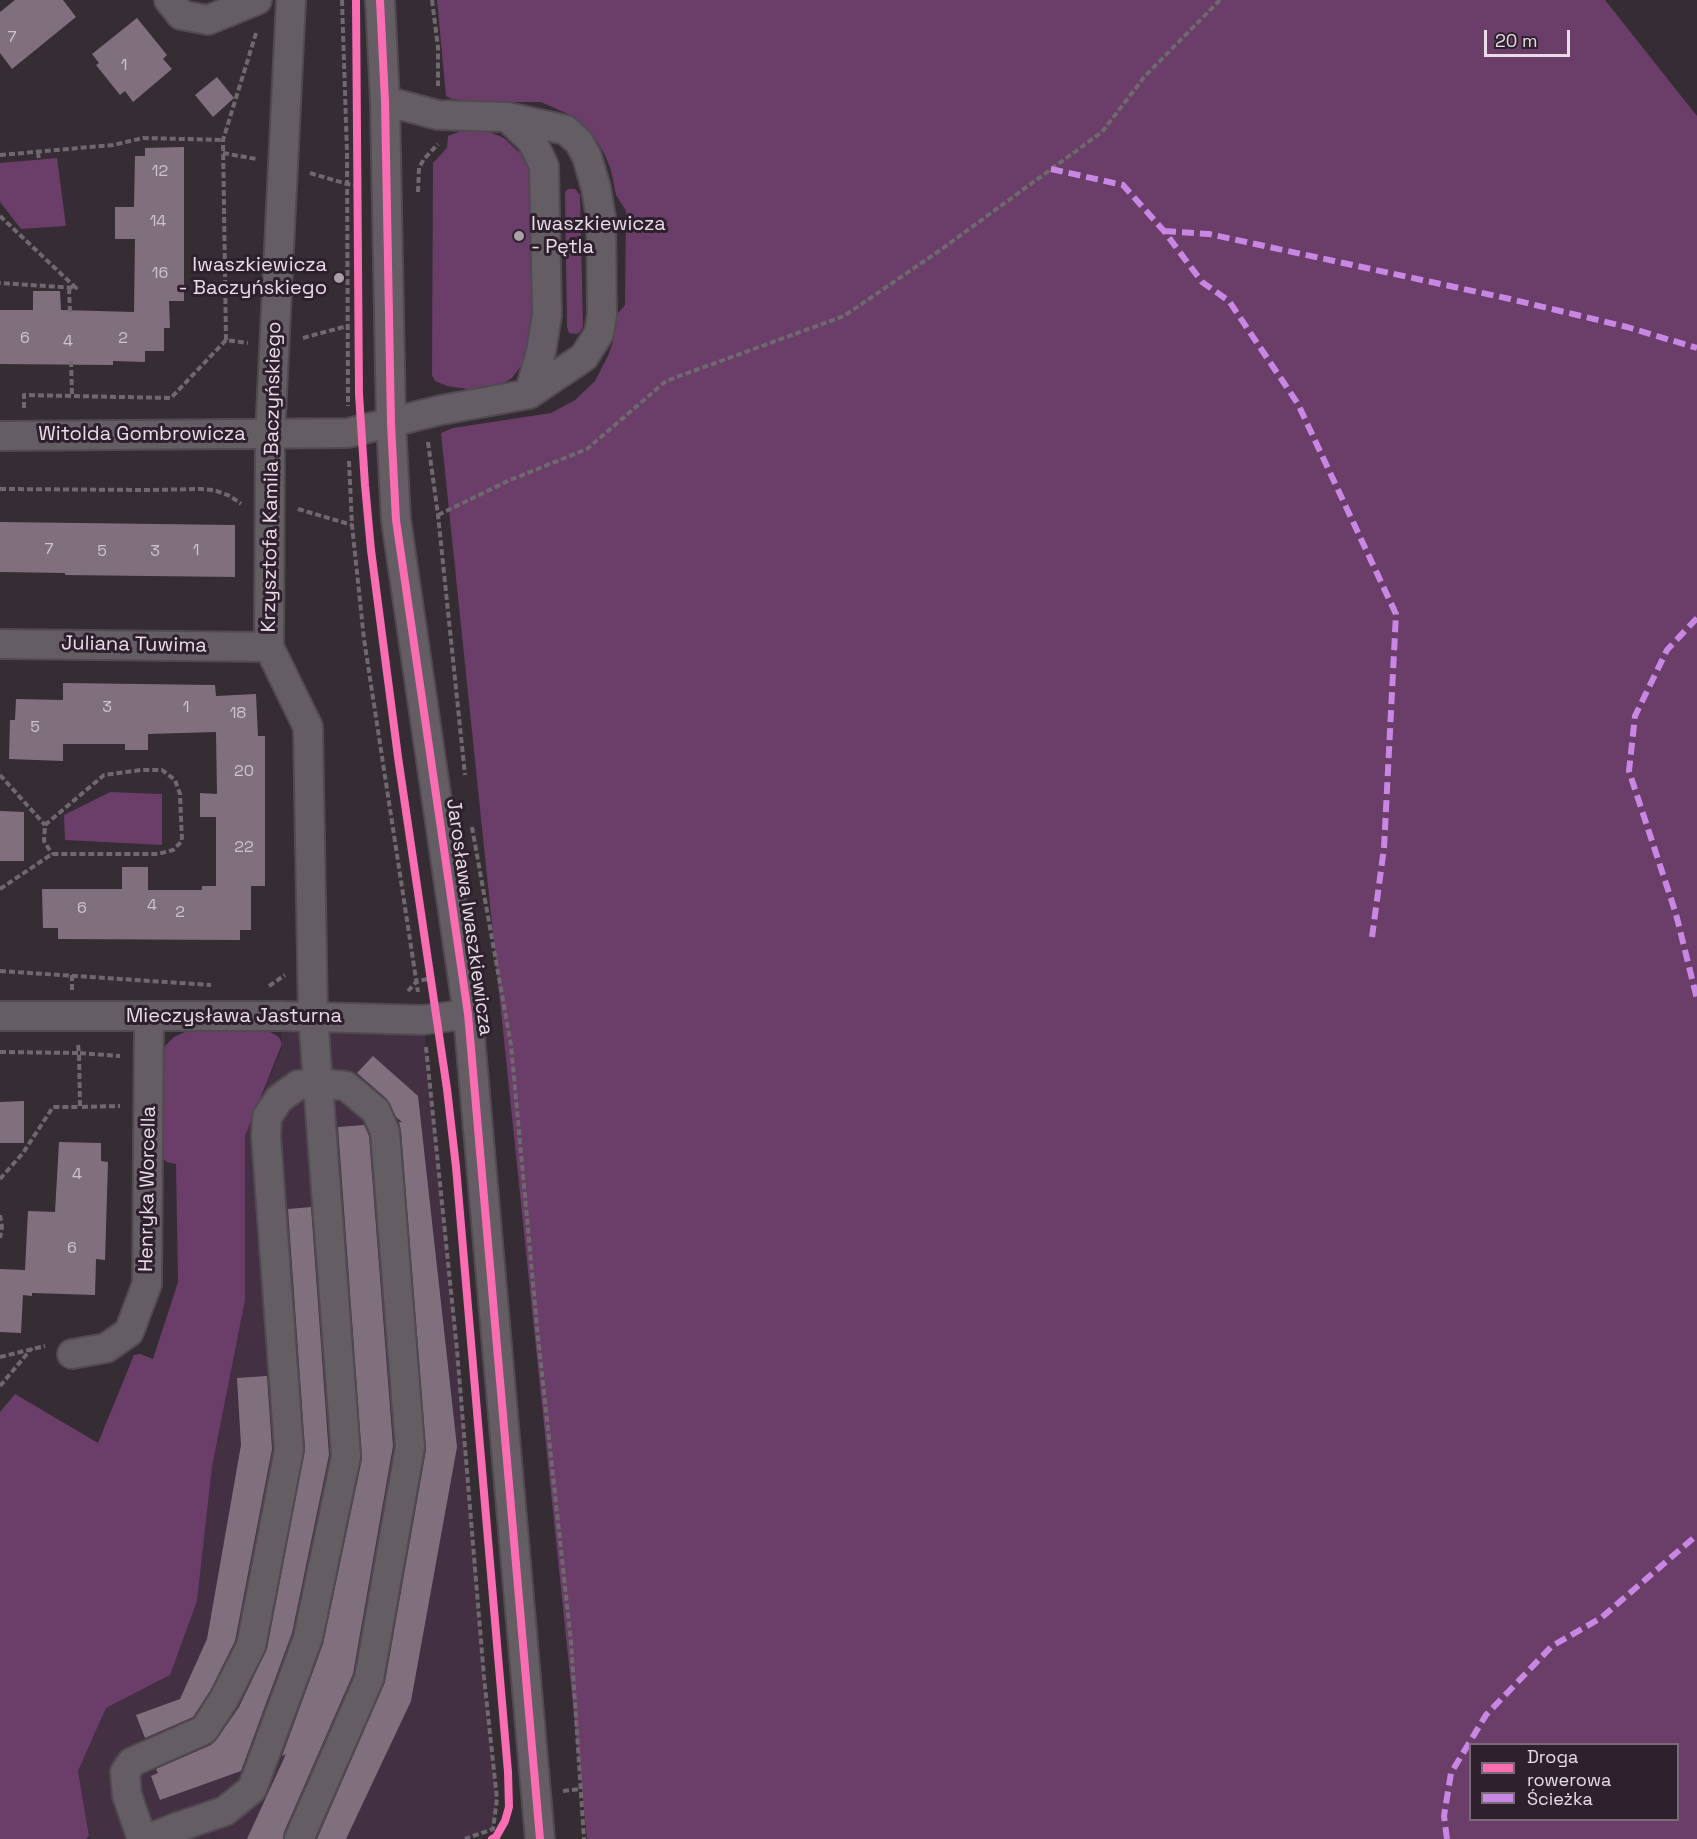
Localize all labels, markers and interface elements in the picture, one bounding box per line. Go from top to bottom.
scale bar [1487,18,1572,56]
house number: 7 [7,28,17,48]
text: 20 m [1495,29,1538,52]
house number: 1 [121,56,127,76]
house number: 12 [152,162,168,182]
house number: 14 [150,212,166,232]
place label: Iwaszkiewicza - Pętla [531,213,666,260]
marker: Iwaszkiewicza - Pętla [512,229,526,243]
place label: Iwaszkiewicza - Baczyńskiego [179,254,327,301]
house number: 16 [152,264,168,284]
marker: Iwaszkiewicza - Baczyńskiego [332,271,346,285]
street label: Krzysztofa Kamila Baczyńskiego [257,321,287,633]
house number: 6 [20,329,30,349]
house number: 2 [118,329,128,349]
house number: 4 [63,332,73,352]
street label: Witolda Gombrowicza [38,423,246,447]
house number: 7 [44,540,54,560]
house number: 1 [193,541,199,561]
house number: 5 [97,542,107,562]
house number: 3 [150,542,160,562]
street label: Juliana Tuwima [61,632,207,658]
house number: 3 [102,698,112,718]
house number: 1 [183,698,189,718]
house number: 18 [230,704,246,724]
house number: 5 [30,718,40,738]
house number: 20 [234,762,254,782]
street label: Jarosława Iwaszkiewicza [440,797,498,1037]
house number: 22 [234,838,254,858]
house number: 4 [147,896,157,916]
house number: 6 [77,899,87,919]
house number: 2 [175,903,185,923]
street label: Mieczysława Jasturna [126,1005,342,1029]
street label: Henryka Worcella [135,1106,161,1272]
house number: 4 [72,1165,82,1185]
house number: 6 [67,1239,77,1259]
legend [1469,1743,1679,1821]
text: Droga rowerowa [1527,1745,1611,1791]
text: Ścieżka [1527,1787,1593,1810]

